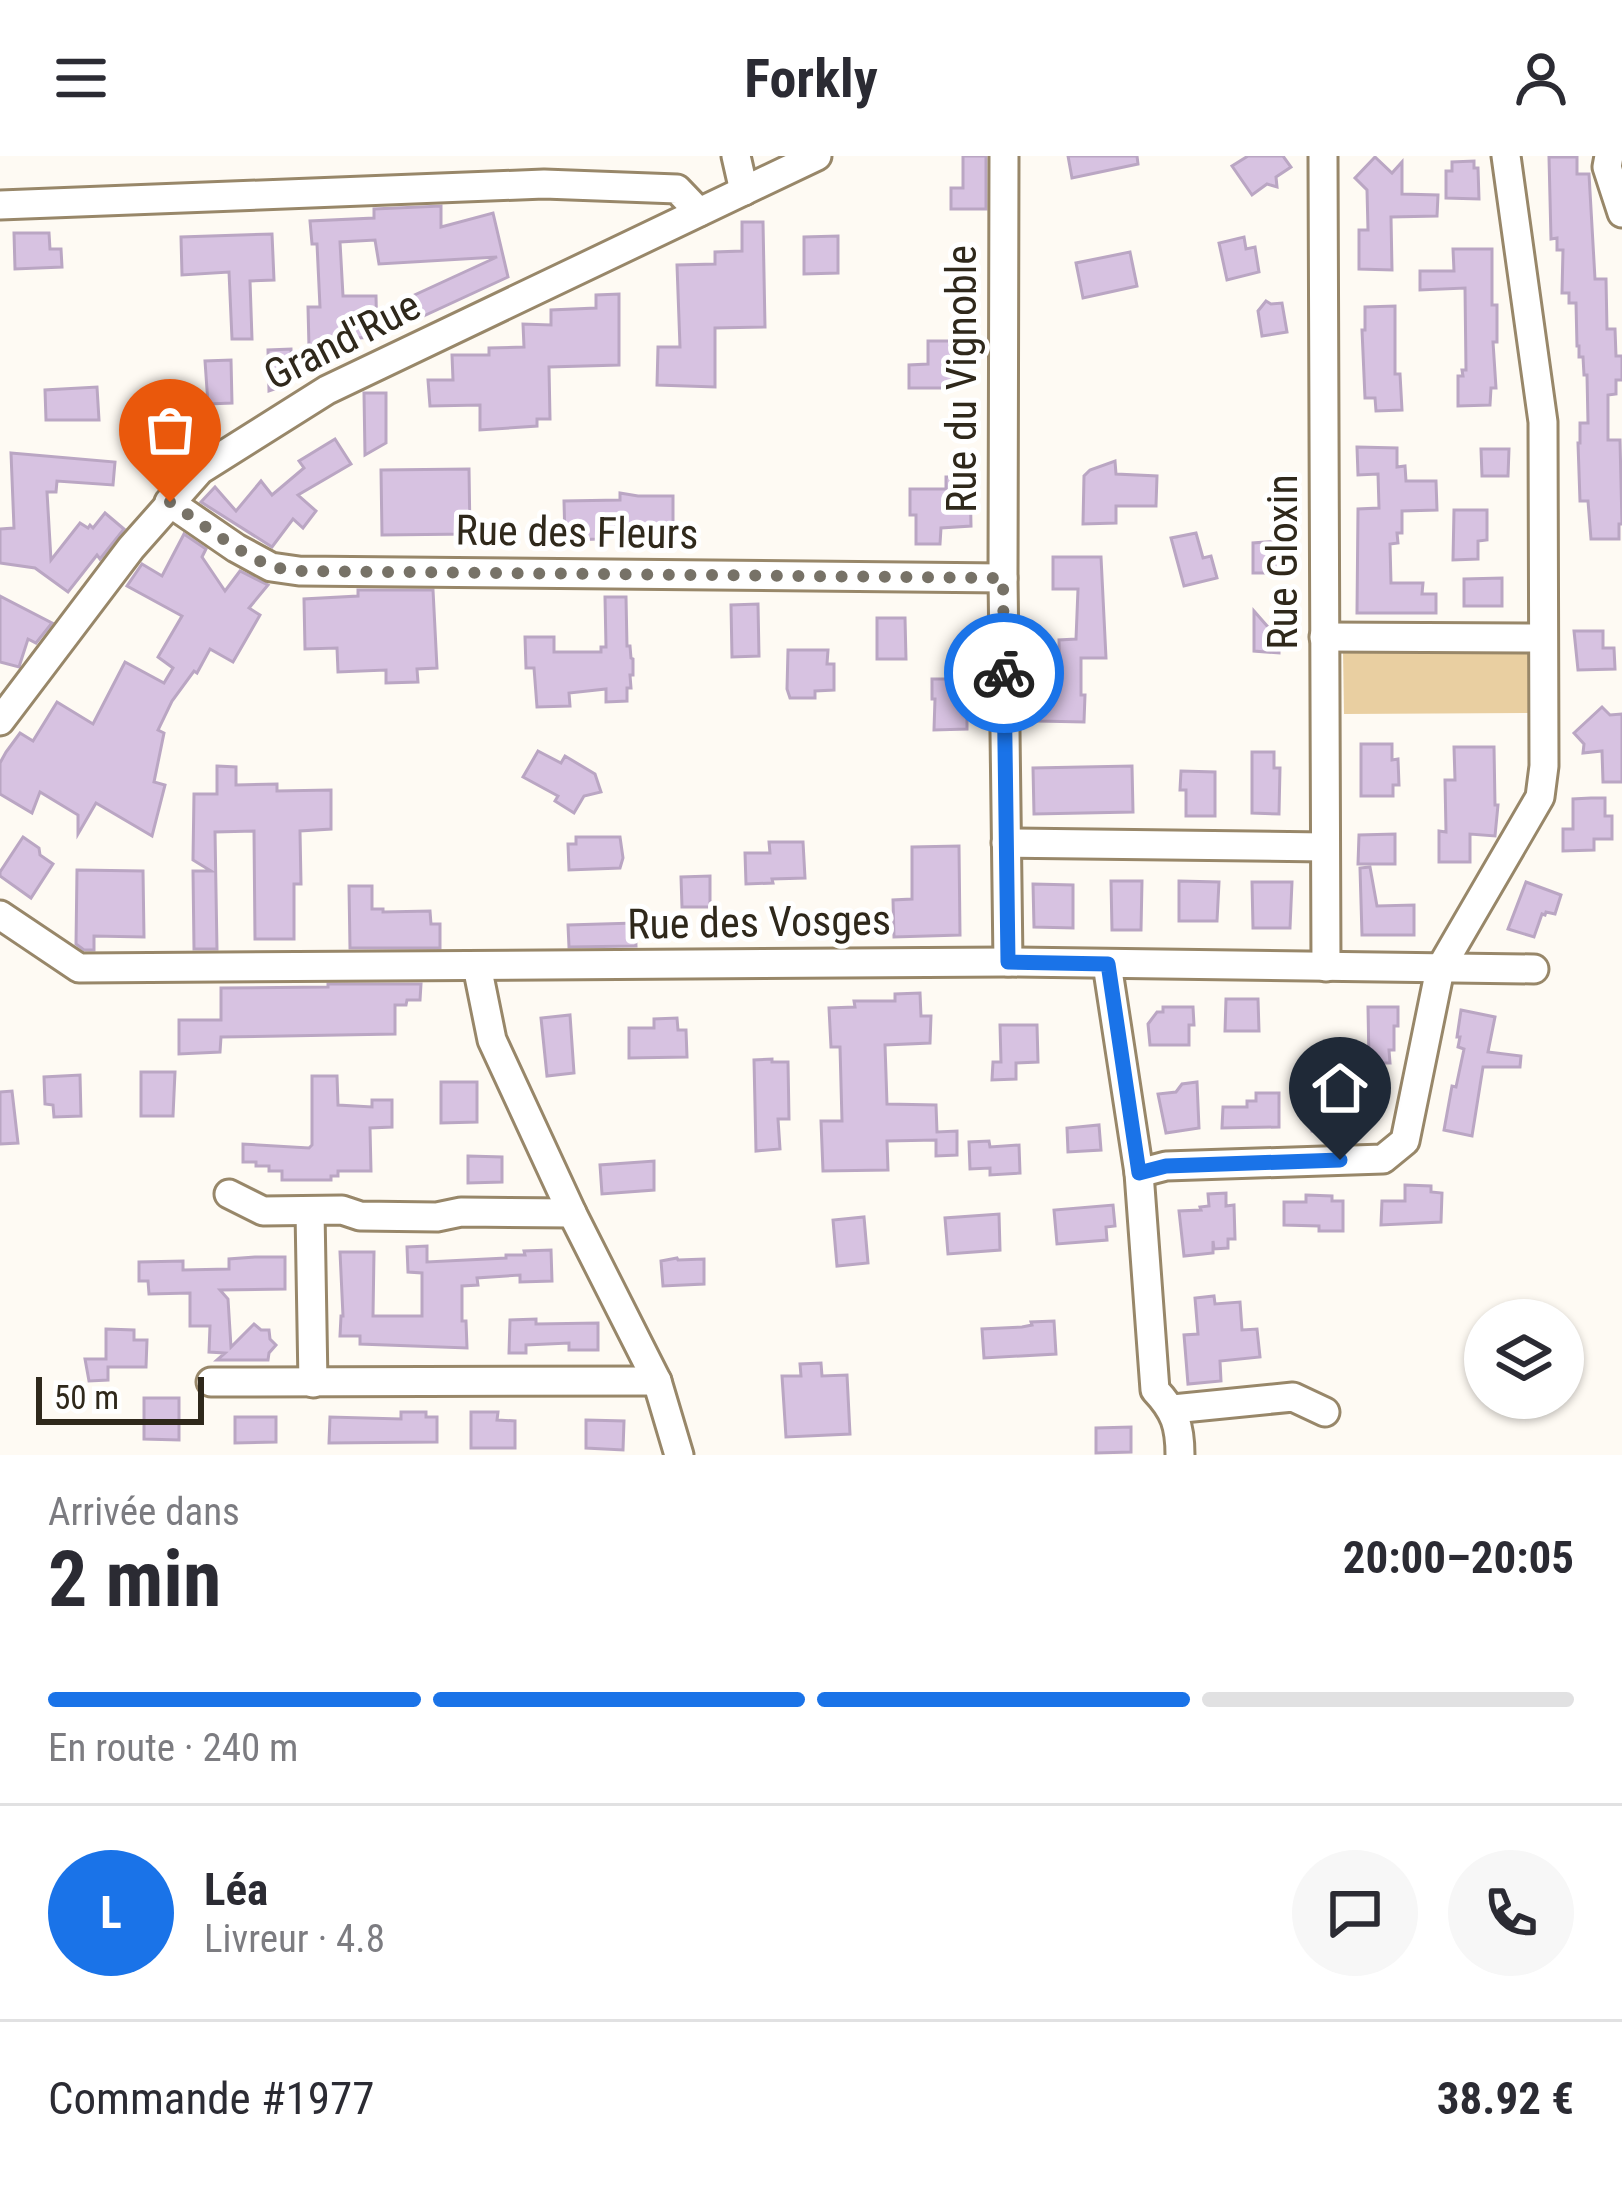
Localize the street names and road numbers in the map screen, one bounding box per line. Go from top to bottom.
street label: Rue du Vignoble [937,245,986,513]
street label: Grand'Rue [256,280,428,400]
street label: Rue Gloxin [1258,474,1307,650]
street label: Rue des Fleurs [455,505,699,559]
street label: Rue des Vosges [627,895,891,949]

